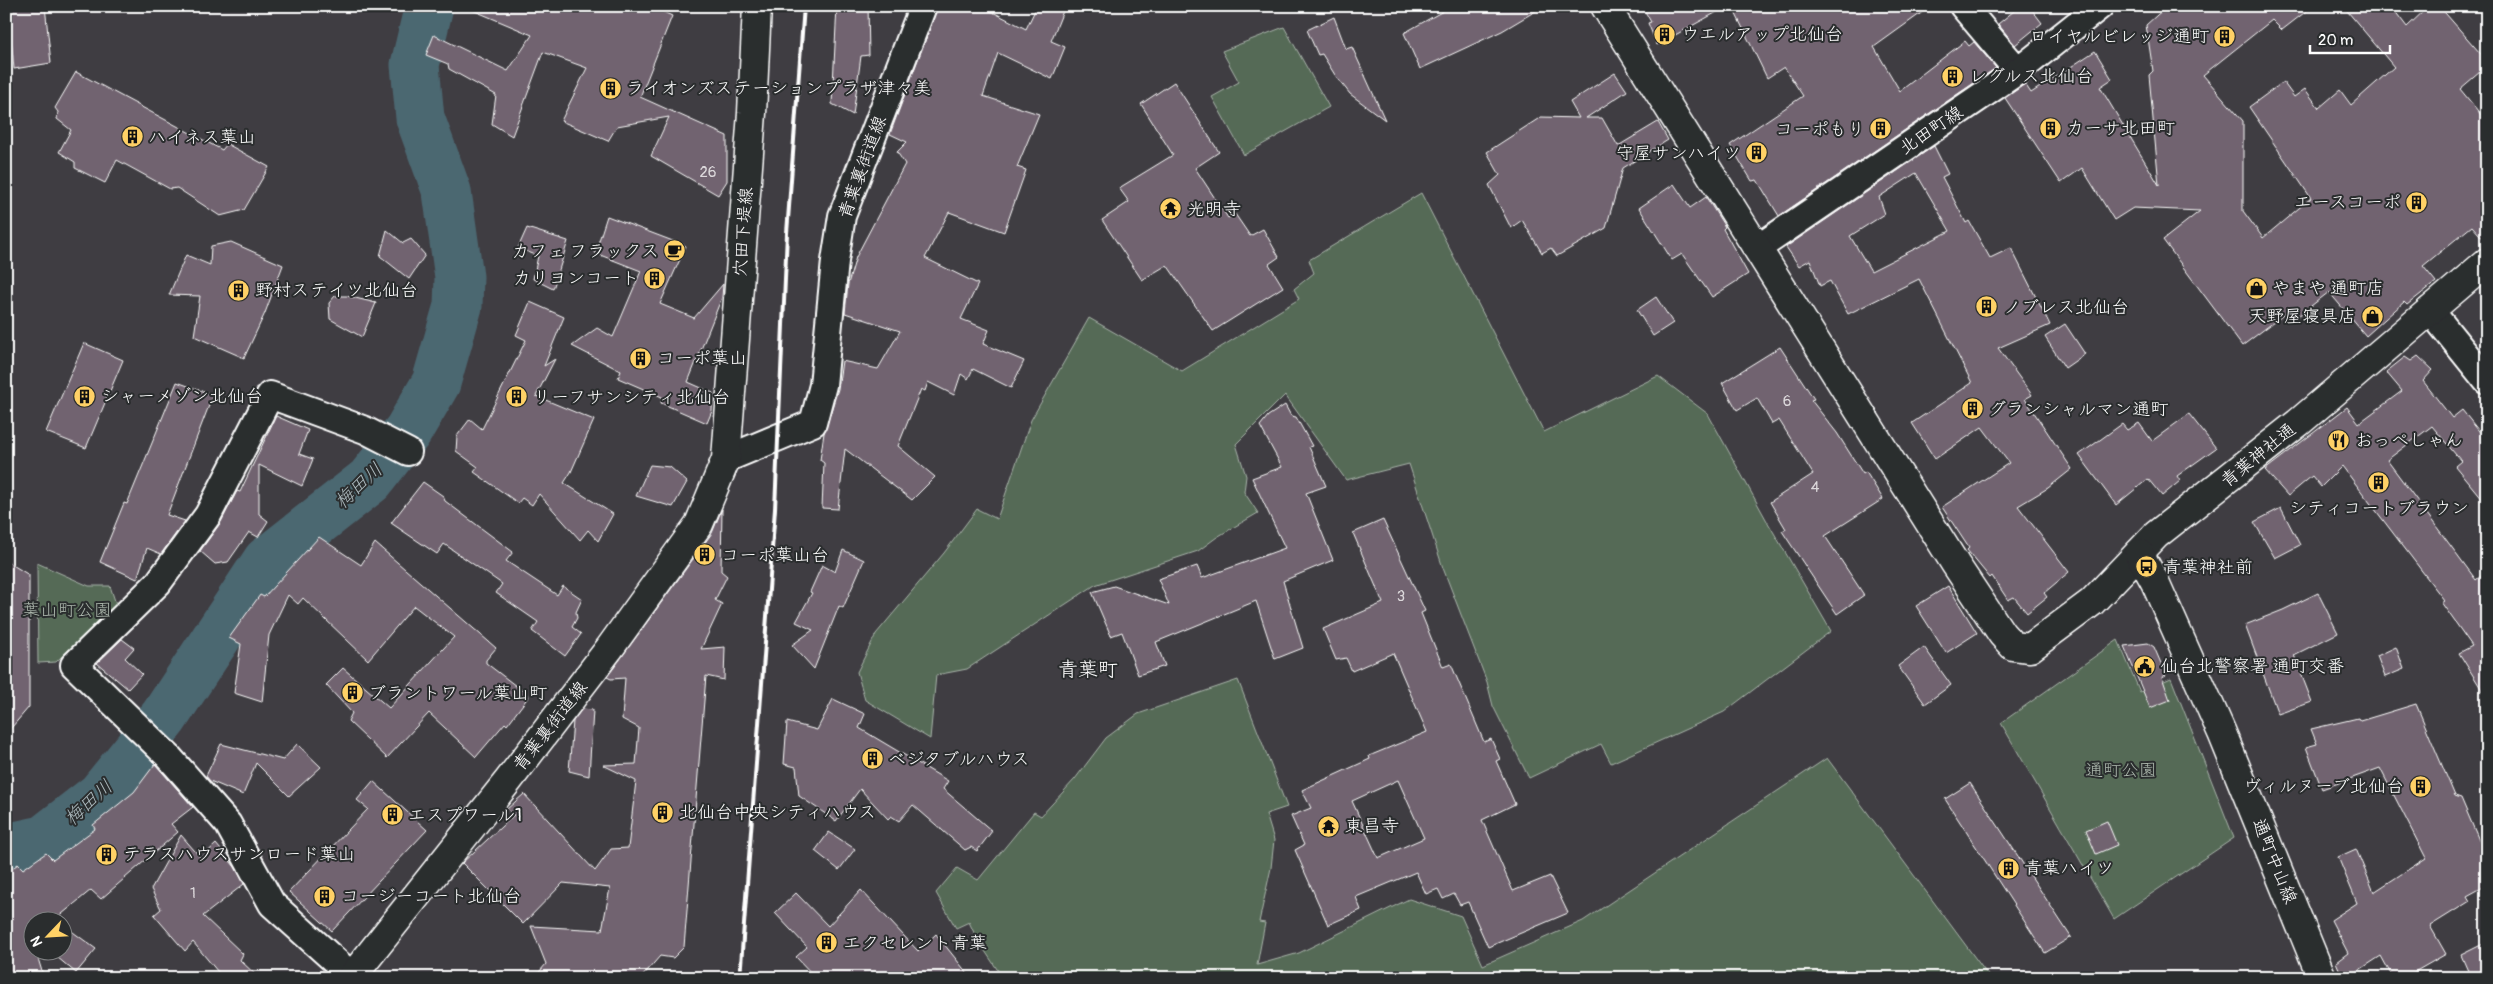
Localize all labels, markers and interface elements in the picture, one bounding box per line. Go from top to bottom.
building icon: ウエルアップ北仙台 [1653,22,1677,46]
scale bar [2310,22,2390,54]
place label: ウエルアップ北仙台 [1681,23,1843,46]
building icon: ロイヤルビレッジ通町 [2213,24,2237,48]
place label: ロイヤルビレッジ通町 [2029,25,2209,48]
text: 20 m [2318,31,2353,50]
building icon: レグルス北仙台 [1941,64,1965,88]
place label: レグルス北仙台 [1969,65,2094,88]
building icon: ライオンズステーションプラザ津々美 [598,76,622,100]
place label: ライオンズステーションプラザ津々美 [626,77,931,100]
street label: 北田町線 [1895,101,1968,160]
street label: 青葉裏街道線 [833,112,892,222]
building icon: カーサ北田町 [2038,116,2062,140]
building icon: コーポもり [1869,117,1893,141]
place label: カーサ北田町 [2066,117,2175,140]
place label: コーポもり [1775,118,1865,141]
building icon: ハイネス葉山 [120,125,144,149]
place label: ハイネス葉山 [148,126,256,149]
building icon: 守屋サンハイツ [1745,141,1769,165]
place label: 守屋サンハイツ [1616,142,1741,165]
house number: 26 [699,163,717,182]
street label: 穴田下堤線 [729,186,758,278]
building icon: エースコーポ [2405,190,2429,214]
place label: エースコーポ [2294,191,2401,214]
temple icon: 光明寺 [1159,197,1183,221]
place label: 光明寺 [1187,198,1241,221]
cafe icon: カフェ フラックス [663,239,687,263]
place label: カフェ フラックス [511,240,659,263]
building icon: カリヨンコート [643,266,667,290]
place label: カリヨンコート [513,267,639,290]
shop icon: やまや 通町店 [2244,276,2268,300]
place label: やまや 通町店 [2272,277,2384,300]
building icon: 野村ステイツ北仙台 [227,278,251,302]
place label: 野村ステイツ北仙台 [255,279,418,302]
building icon: ノブレス北仙台 [1975,295,1999,319]
place label: ノブレス北仙台 [2003,296,2129,319]
shop icon: 天野屋寝具店 [2360,304,2384,328]
place label: 天野屋寝具店 [2248,305,2356,328]
building icon: コーポ葉山 [629,346,653,370]
place label: コーポ葉山 [657,347,747,370]
building icon: シャーメゾン北仙台 [73,384,97,408]
place label: シャーメゾン北仙台 [101,385,263,408]
building icon: リーフサンシティ北仙台 [505,385,529,409]
place label: リーフサンシティ北仙台 [533,386,730,409]
house number: 6 [1783,392,1791,411]
building icon: グランシャルマン通町 [1960,397,1984,421]
place label: グランシャルマン通町 [1988,398,2168,421]
street label: 青葉神社通 [2216,418,2301,493]
restaurant icon: おっぺしゃん [2327,428,2351,452]
place label: おっぺしゃん [2355,429,2463,452]
water label: 梅田川 [330,458,388,514]
building icon: シティコートブラウン [2367,471,2391,495]
house number: 4 [1811,478,1820,497]
place label: シティコートブラウン [2289,497,2469,520]
building icon: コーポ葉山台 [693,543,717,567]
place label: コーポ葉山台 [721,544,829,567]
bus stop icon: 青葉神社前 [2135,555,2159,579]
place label: 青葉神社前 [2163,556,2253,579]
house number: 3 [1397,587,1405,606]
park label: 葉山町公園 [22,599,112,622]
public building icon: 仙台北警察署 通町交番 [2132,654,2156,678]
place label: 仙台北警察署 通町交番 [2160,655,2344,678]
district label: 青葉町 [1058,657,1118,682]
street label: 青葉裏街道線 [508,677,593,776]
building icon: ブラントワール葉山町 [340,681,364,705]
place label: ブラントワール葉山町 [368,682,547,705]
building icon: ベジタブルハウス [860,747,884,771]
place label: ベジタブルハウス [888,748,1029,771]
park label: 通町公園 [2085,759,2157,782]
building icon: ヴィルヌーブ北仙台 [2408,774,2432,798]
water label: 梅田川 [59,775,118,831]
place label: ヴィルヌーブ北仙台 [2243,775,2404,798]
building icon: 北仙台中央シティハウス [651,800,675,824]
place label: 北仙台中央シティハウス [679,801,876,824]
building icon: エスプワール1 [380,803,404,827]
place label: エスプワール1 [408,804,522,827]
temple icon: 東昌寺 [1317,814,1341,838]
place label: 東昌寺 [1345,815,1399,838]
street label: 通町中山線 [2247,815,2302,907]
building icon: テラスハウスサンロード葉山 [95,842,119,866]
place label: テラスハウスサンロード葉山 [123,843,355,866]
building icon: 青葉ハイツ [1996,856,2020,880]
place label: 青葉ハイツ [2024,857,2114,880]
house number: 1 [190,884,196,903]
building icon: コージーコート北仙台 [313,884,337,908]
place label: コージーコート北仙台 [341,885,521,908]
north arrow [22,912,72,962]
building icon: エクセレント青葉 [815,931,839,955]
place label: エクセレント青葉 [843,932,987,955]
text: N [27,933,46,949]

